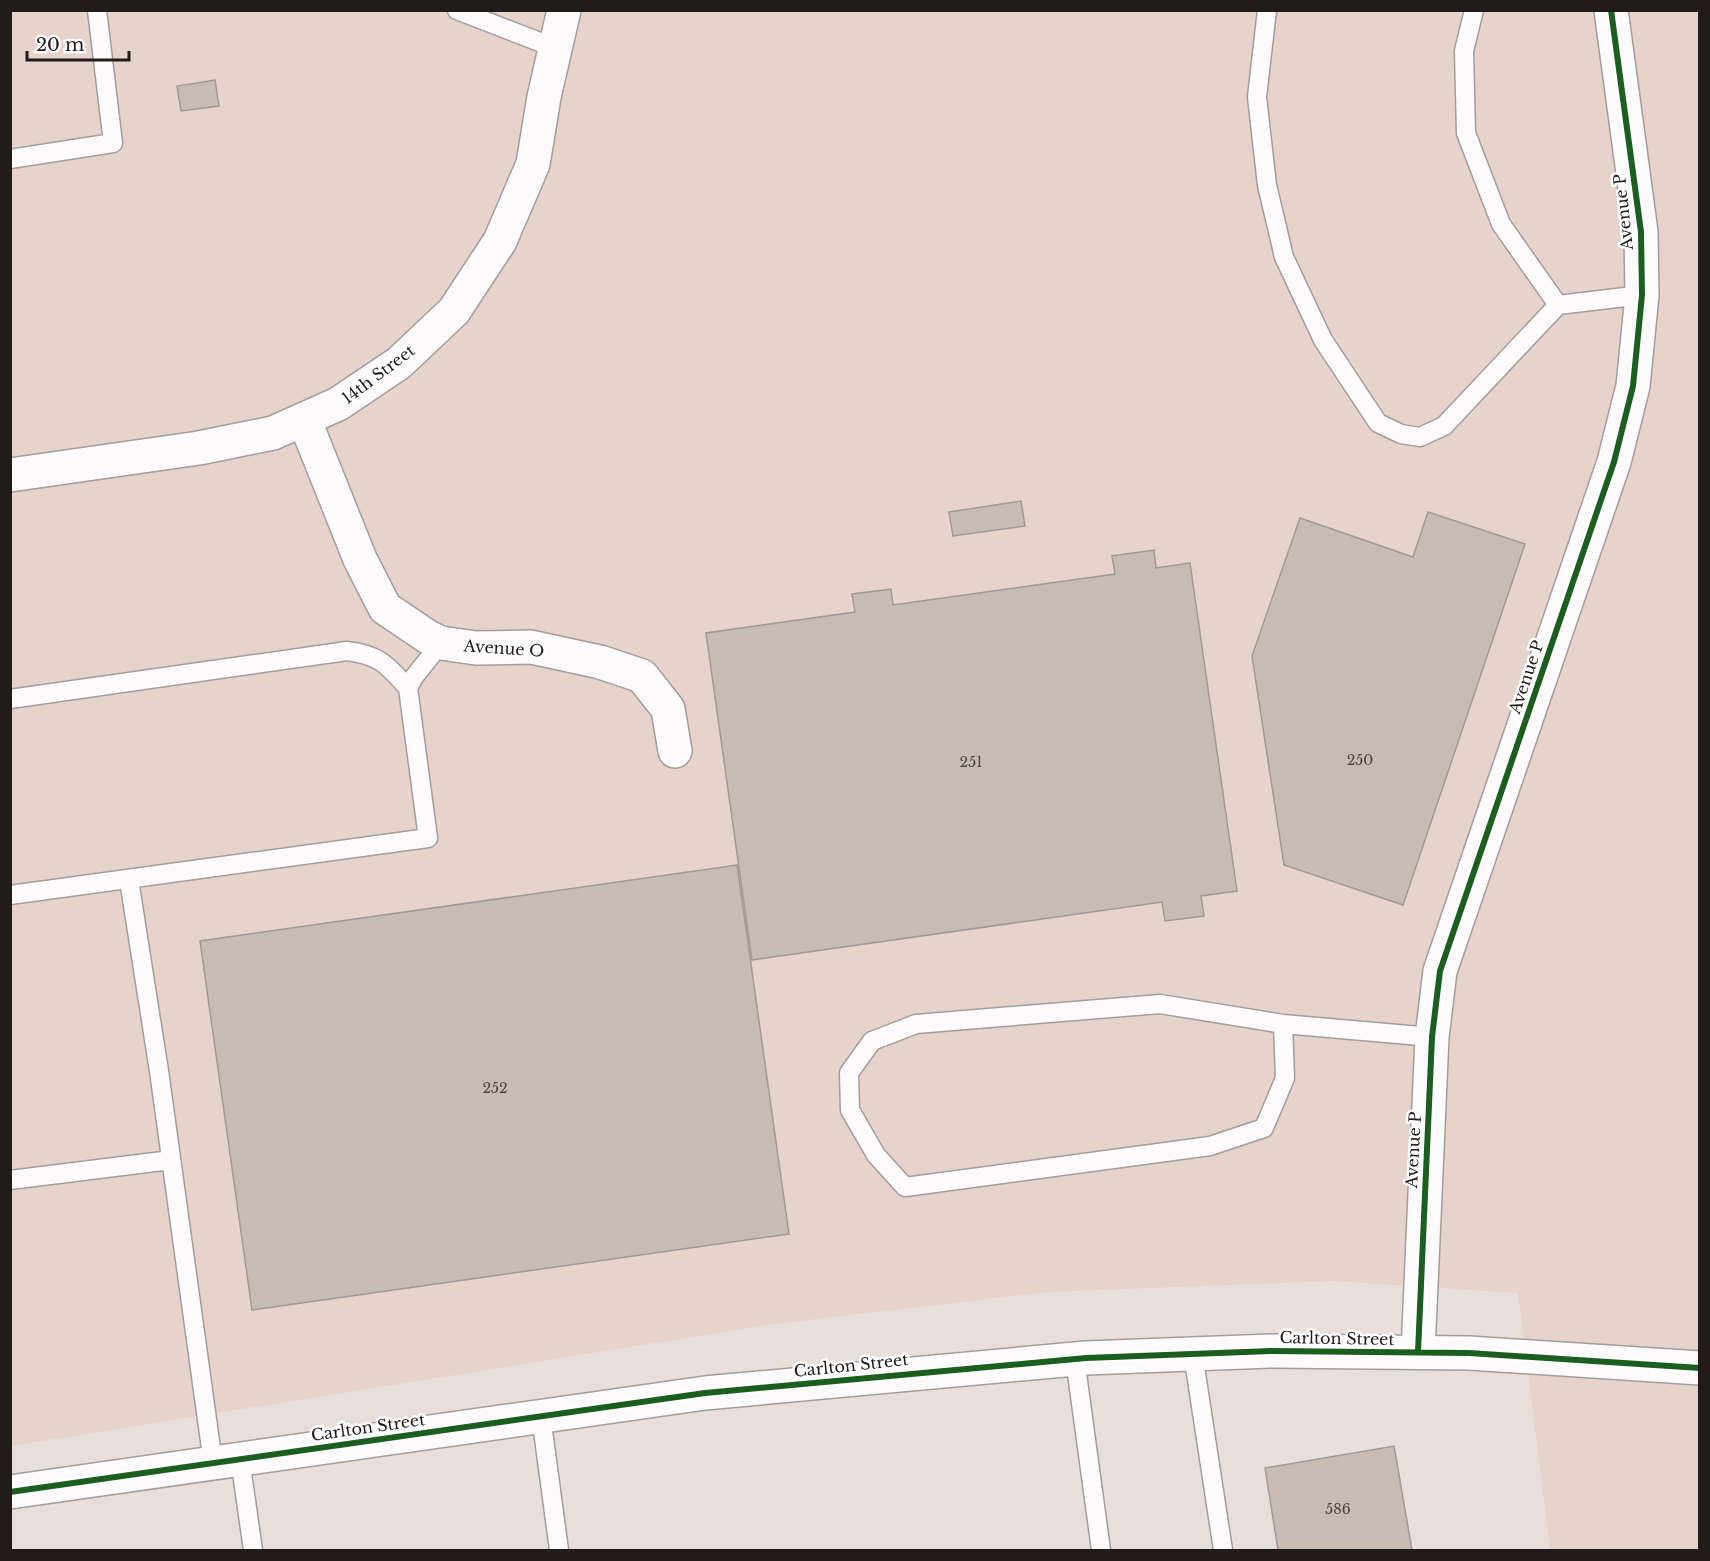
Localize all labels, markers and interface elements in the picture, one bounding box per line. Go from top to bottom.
scale bar [27,24,129,62]
text: 20 m [36,34,84,56]
street label: Avenue P [1609,173,1637,252]
street label: 14th Street [338,340,418,408]
street label: Avenue O [462,635,545,661]
street label: Avenue P [1504,638,1548,717]
house number: 250 [1347,751,1373,769]
house number: 251 [960,753,982,771]
house number: 252 [482,1079,508,1097]
street label: Avenue P [1401,1111,1425,1190]
street label: Carlton Street [1279,1327,1395,1349]
street label: Carlton Street [793,1349,909,1381]
street label: Carlton Street [310,1409,426,1445]
house number: 586 [1325,1500,1351,1518]

